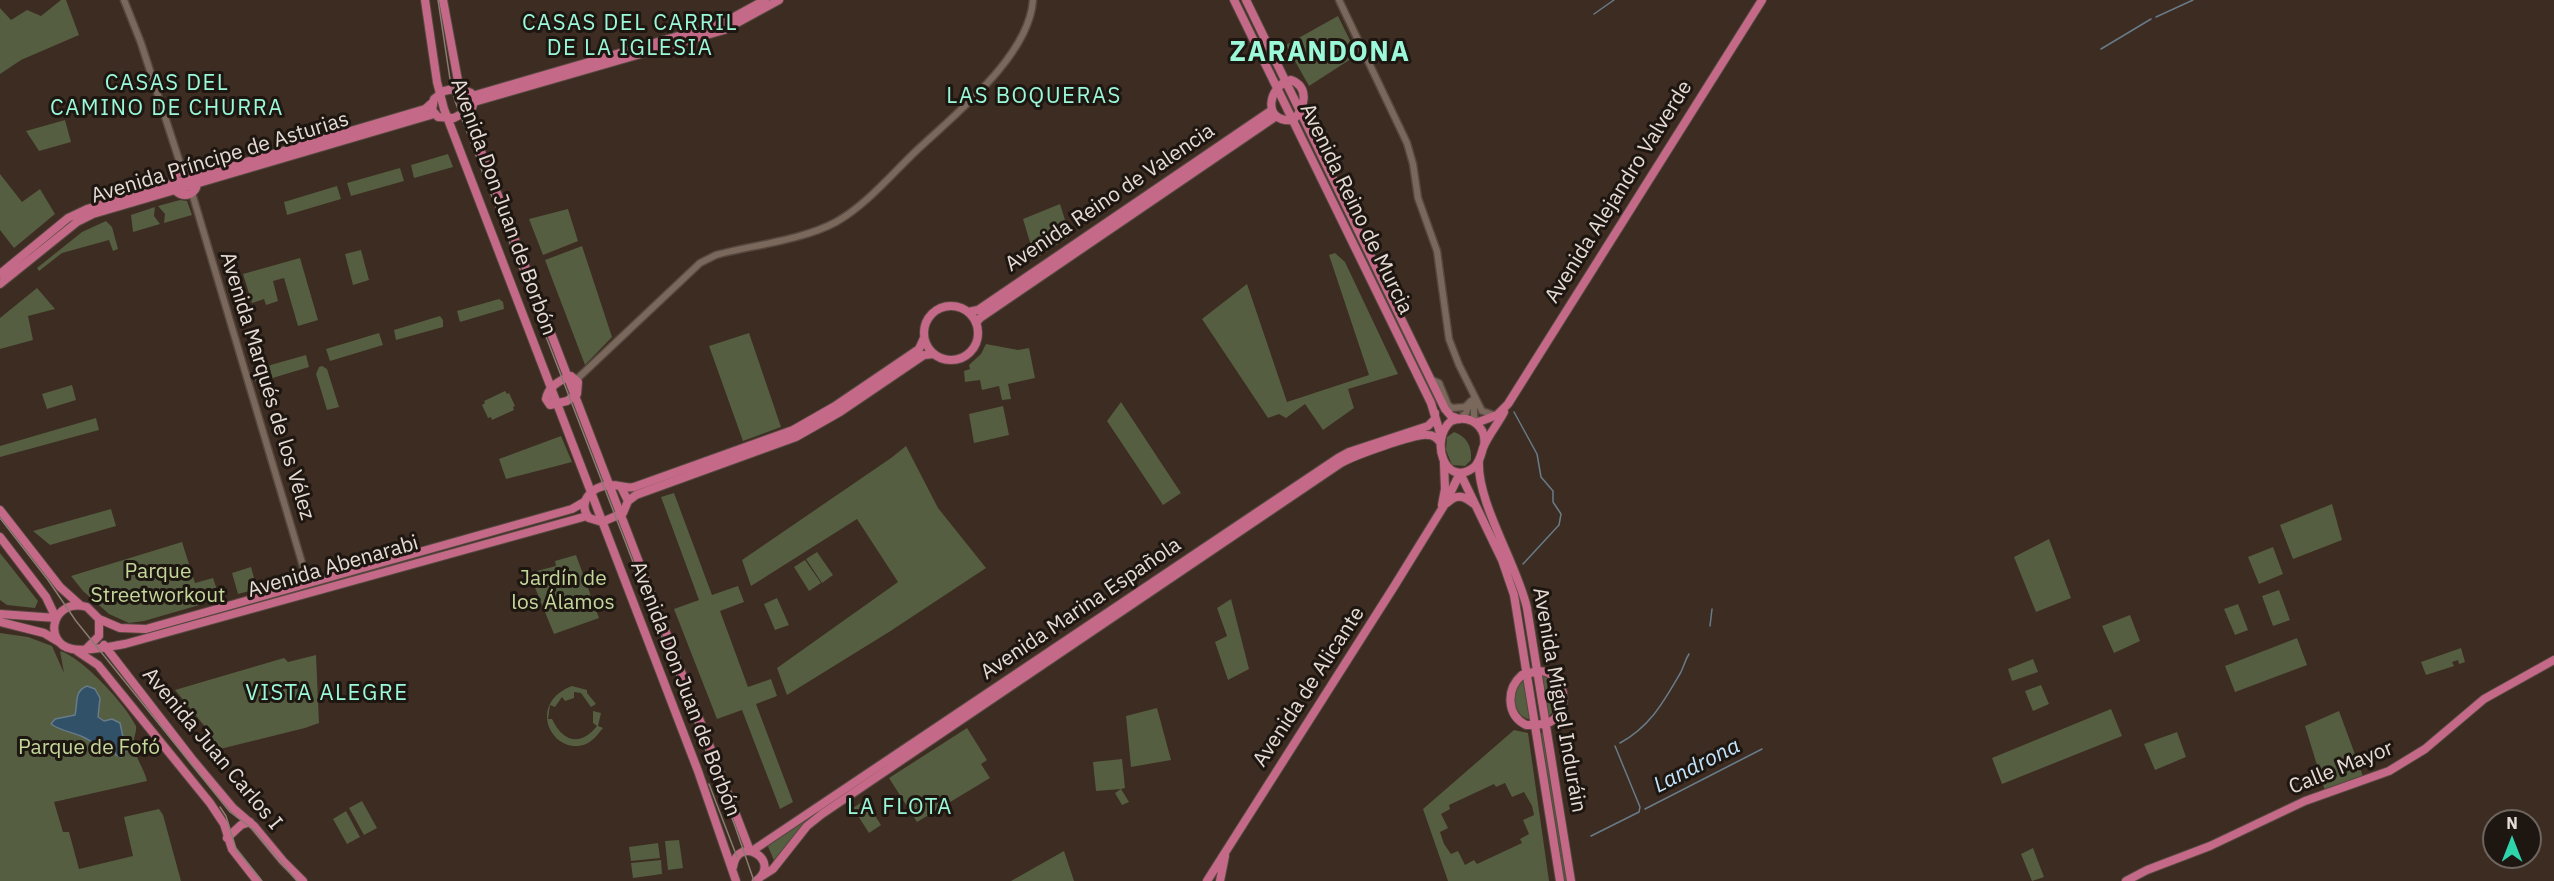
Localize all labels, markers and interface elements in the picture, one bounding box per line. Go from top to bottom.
district label: CASAS DEL CARRIL DE LA IGLESIA [522,11,738,62]
district label: ZARANDONA [1230,37,1410,69]
district label: CASAS DEL CAMINO DE CHURRA [50,71,284,122]
street label: Avenida Don Juan de Borbón [445,75,561,339]
street label: Avenida Alejandro Valverde [1540,76,1698,308]
district label: LAS BOQUERAS [946,84,1122,110]
street label: Avenida Reino de Murcia [1294,100,1418,318]
street label: Avenida Príncipe de Asturias [88,107,352,209]
street label: Avenida Reino de Valencia [1001,118,1219,278]
street label: Avenida Marqués de los Vélez [214,249,320,523]
street label: Avenida Abenarabi [245,531,421,603]
street label: Avenida Marina Española [976,533,1186,685]
street label: Avenida Don Juan de Borbón [625,558,745,820]
park label: Parque Streetworkout [91,559,225,609]
park label: Jardín de los Álamos [511,566,615,616]
street label: Avenida Miguel Induráin [1527,585,1591,815]
street label: Avenida de Alicante [1248,602,1370,772]
street label: Avenida Juan Carlos I [137,663,287,835]
district label: VISTA ALEGRE [245,681,409,707]
water label: Landrona [1649,733,1745,799]
park label: Parque de Fofó [18,735,160,761]
street label: Calle Mayor [2285,736,2397,800]
district label: LA FLOTA [847,795,953,821]
north arrow [2482,809,2542,869]
text: N [2506,813,2518,833]

